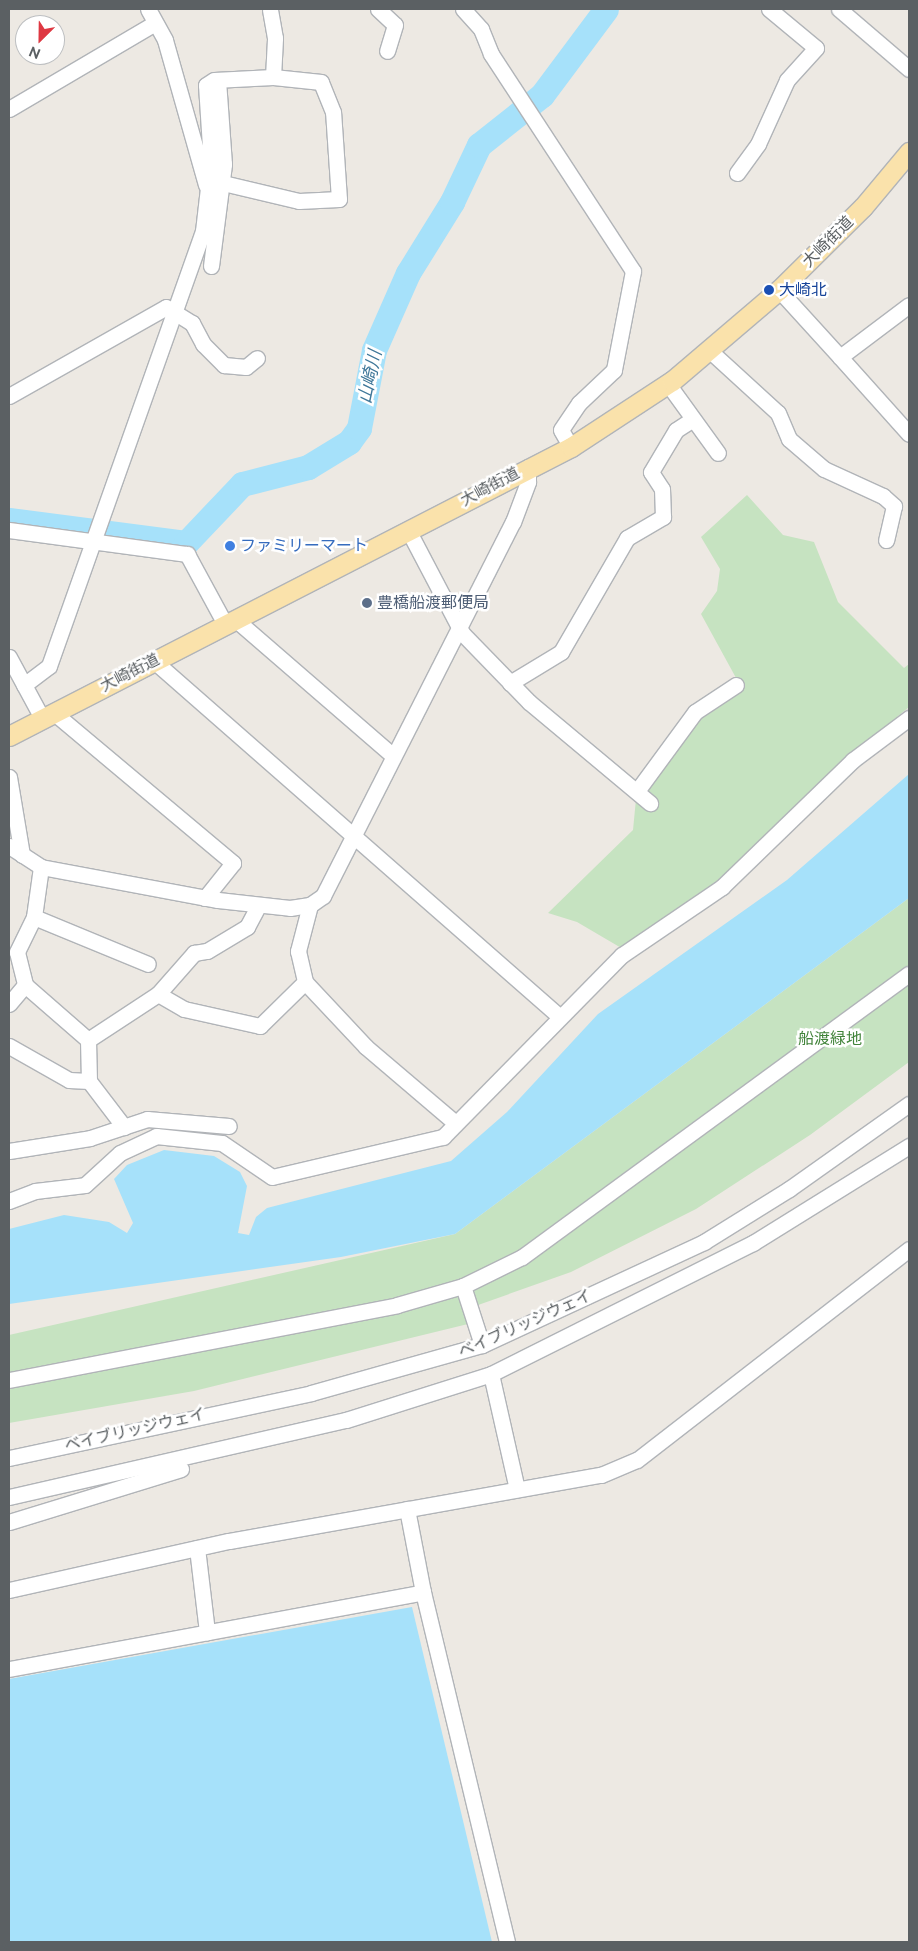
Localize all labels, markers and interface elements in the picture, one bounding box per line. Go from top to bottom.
north arrow [15,15,65,65]
text: N [26,43,43,62]
street label: 大崎街道 [799,213,857,271]
place label: 大崎北 [779,280,827,300]
marker: 大崎北 [763,284,775,296]
water label: 山崎川 [354,348,386,406]
street label: 大崎街道 [457,464,523,510]
place label: ファミリーマート [240,536,368,556]
marker: ファミリーマート [224,540,236,552]
place label: 豊橋船渡郵便局 [377,593,489,613]
marker: 豊橋船渡郵便局 [361,597,373,609]
street label: 大崎街道 [97,650,163,696]
park label: 船渡緑地 [798,1029,862,1049]
street label: ベイブリッジウェイ [455,1286,595,1362]
street label: ベイブリッジウェイ [63,1404,207,1456]

